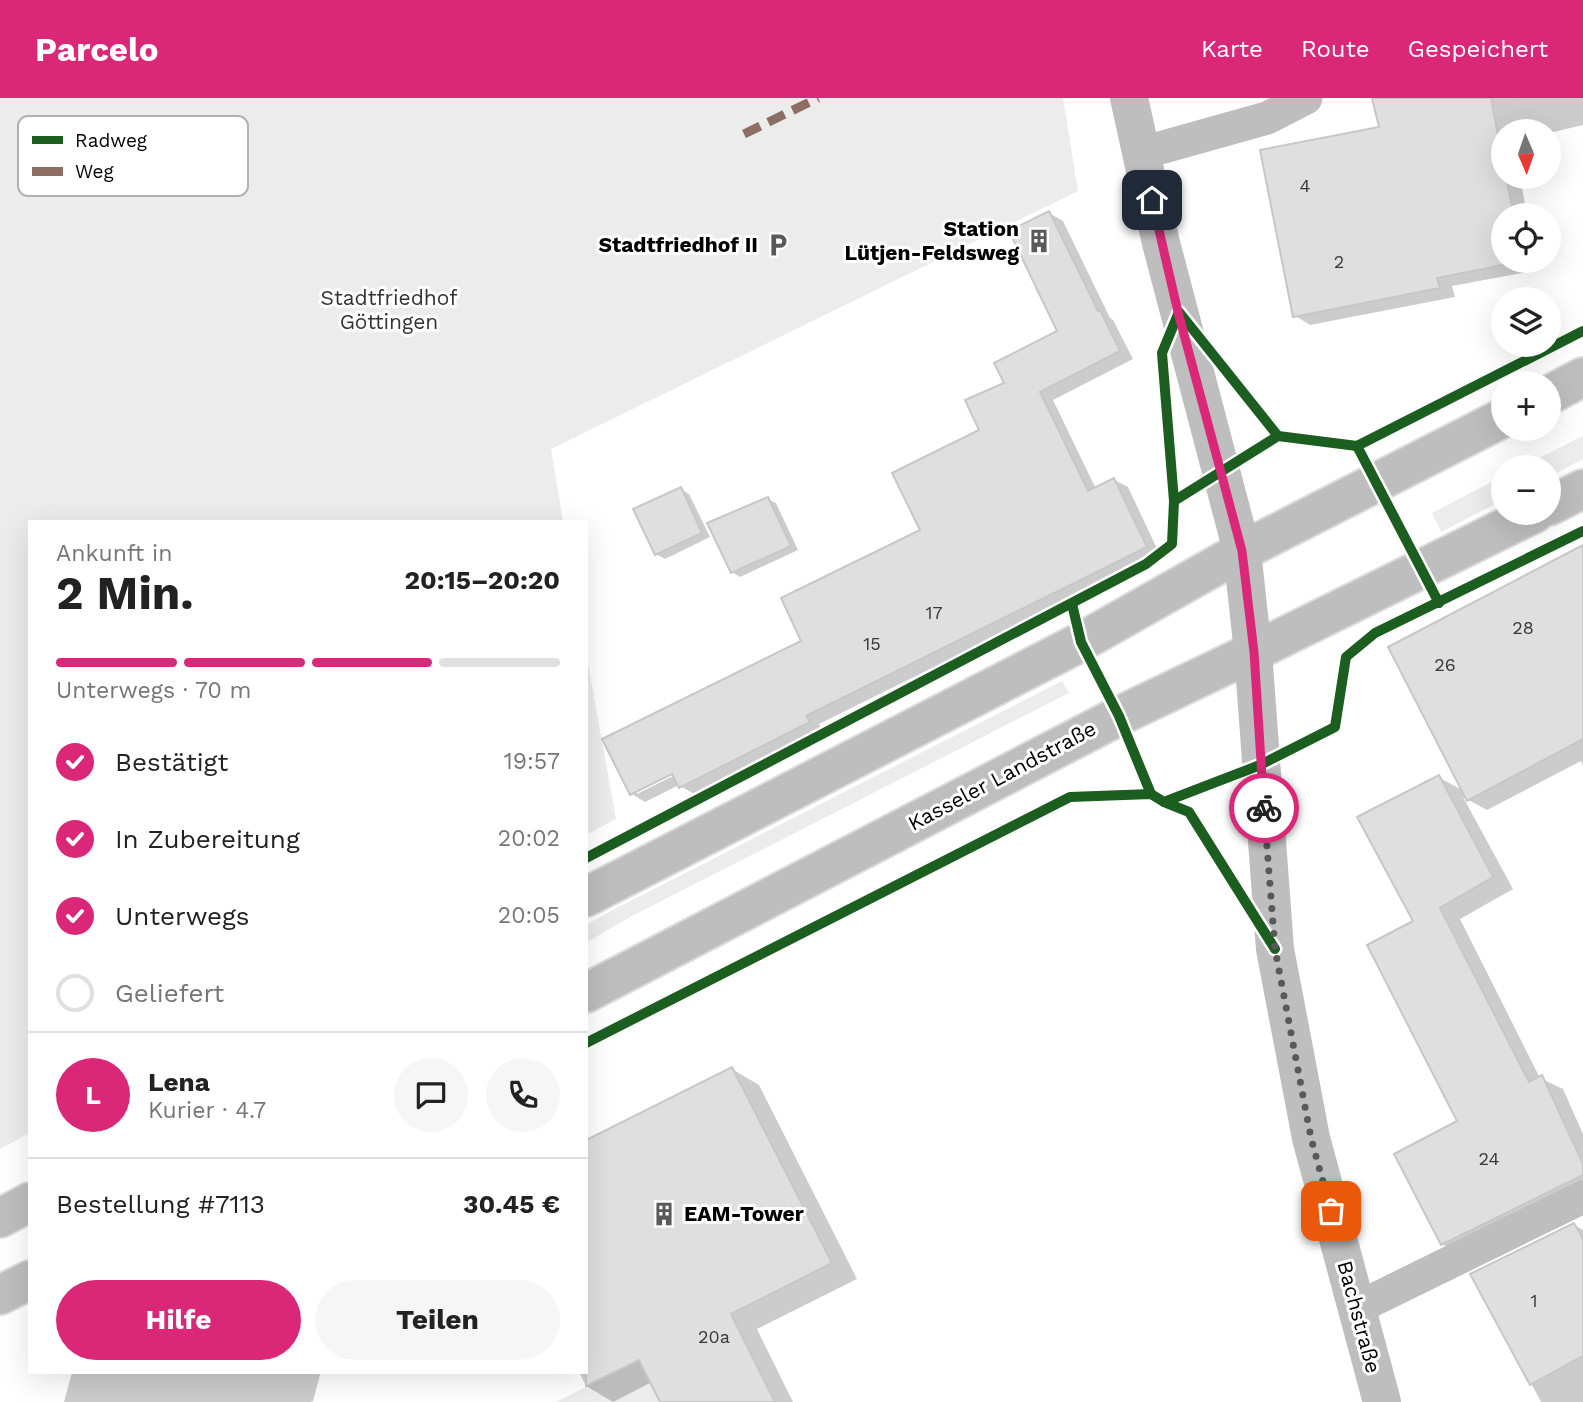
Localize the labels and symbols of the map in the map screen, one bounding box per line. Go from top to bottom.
legend [18,116,248,196]
north arrow [1491,119,1561,189]
text: Radweg [75,129,148,152]
text: Weg [75,160,115,183]
pin [1122,170,1182,230]
house number: 4 [1300,175,1311,196]
place label: Station Lütjen-Feldsweg [844,216,1019,265]
building icon: Station Lütjen-Feldsweg [1025,227,1053,255]
parking icon: Stadtfriedhof II [764,231,792,259]
place label: Stadtfriedhof II [598,232,758,257]
house number: 2 [1334,251,1344,272]
park label: Stadtfriedhof Göttingen [320,285,458,334]
house number: 17 [925,602,943,623]
house number: 28 [1512,617,1534,638]
house number: 15 [863,633,881,654]
house number: 26 [1434,654,1456,675]
street label: Kasseler Landstraße [904,715,1100,836]
courier [1229,773,1299,843]
house number: 24 [1479,1148,1499,1169]
pin [1301,1181,1361,1241]
building icon: EAM-Tower [650,1200,678,1228]
place label: EAM-Tower [684,1201,804,1226]
street label: Bachstraße [1332,1258,1386,1376]
house number: 1 [1530,1290,1538,1311]
house number: 20a [698,1326,730,1347]

